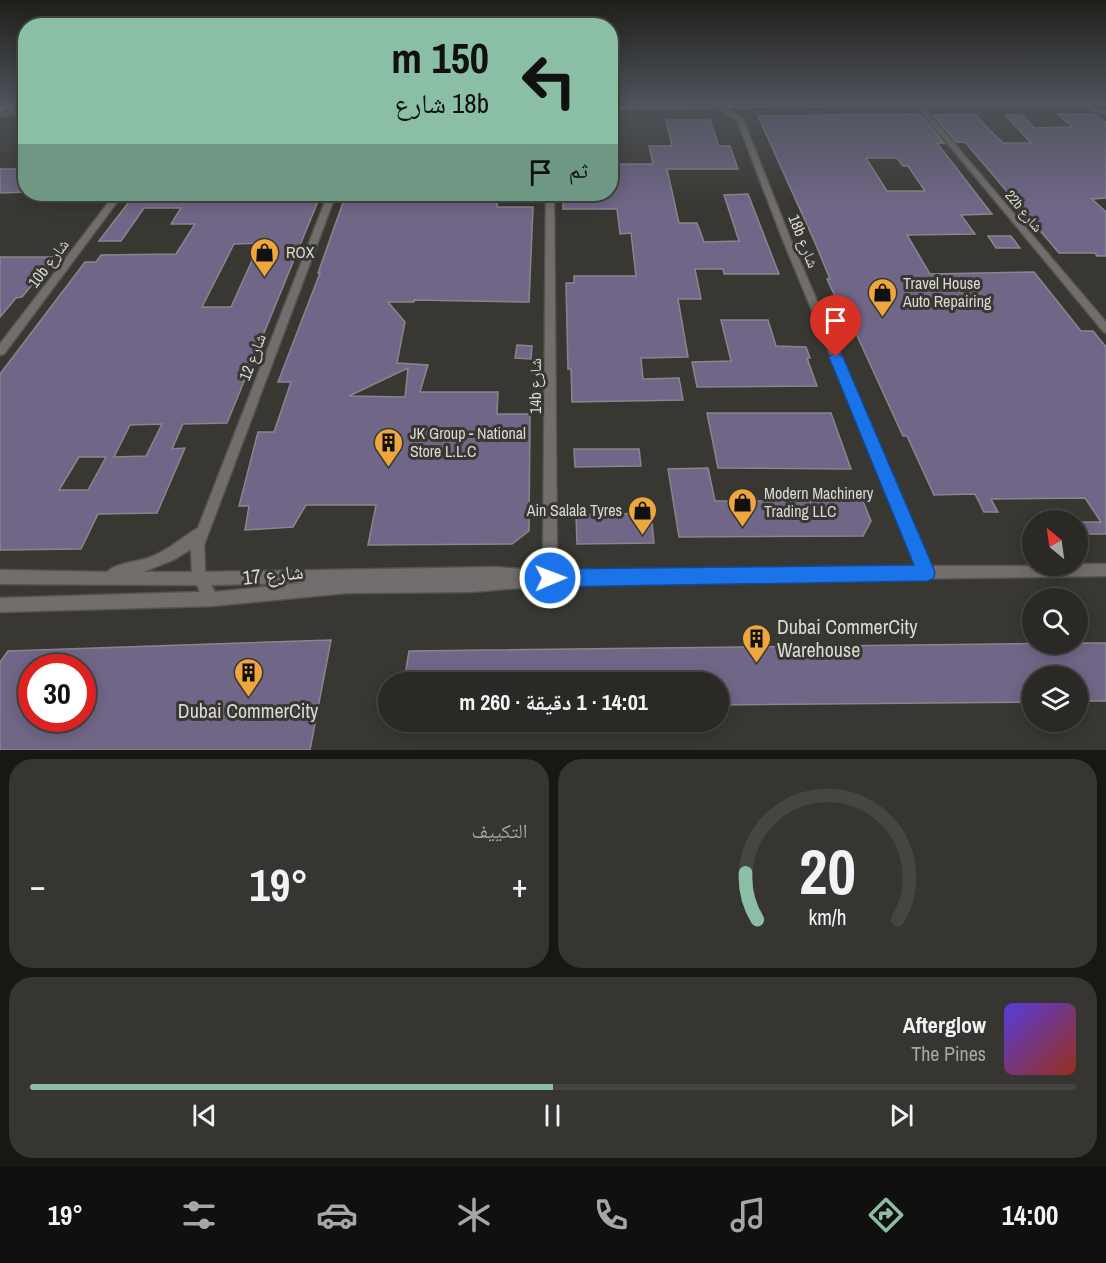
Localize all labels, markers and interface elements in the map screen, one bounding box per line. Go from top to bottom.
text: 150 m [391,30,489,86]
icon: left [510,42,588,120]
text: 18b شارع [395,85,489,121]
text: ثم [569,155,588,185]
icon: arrive [524,156,557,189]
street label: 22b شارع [1001,186,1047,236]
street label: 18b شارع [783,211,825,271]
street label: 10b شارع [22,234,74,292]
shop icon: ROX [249,236,281,278]
place label: ROX [286,241,315,263]
place label: Travel House Auto Repairing [902,272,992,312]
shop icon: Travel House Auto Repairing [866,276,898,318]
pin [810,295,861,357]
icon: arrive [819,304,852,337]
street label: شارع 12 [233,330,271,384]
street label: 14b شارع [524,358,546,414]
place label: JK Group - National Store L.L.C [410,422,526,462]
building icon: JK Group - National Store L.L.C [373,426,405,468]
place label: Modern Machinery Trading LLC [764,482,874,522]
shop icon: Modern Machinery Trading LLC [727,486,759,528]
shop icon: Ain Salala Tyres [627,494,659,536]
place label: Ain Salala Tyres [526,499,622,521]
north arrow [1022,510,1088,576]
map controls [1022,510,1088,732]
position arrow [518,546,582,610]
street label: شارع 17 [241,557,305,591]
button: search [1022,588,1088,654]
place label: Dubai CommerCity Warehouse [777,613,918,663]
building icon: Dubai CommerCity Warehouse [740,622,772,664]
speed limit sign: 30 [18,654,96,732]
building icon: Dubai CommerCity [232,656,264,698]
button: layers [1022,666,1088,732]
text: 14:01 · 1 دقيقة · 260 m [459,687,648,717]
place label: Dubai CommerCity [178,697,319,724]
text: التكييف [471,817,528,844]
text: 20 [799,829,856,913]
text: 19° [249,854,308,915]
text: − [30,863,46,907]
text: + [512,863,527,907]
text: km/h [808,904,846,933]
text: Afterglow [903,1010,986,1040]
text: The Pines [911,1040,986,1067]
icon: previous [188,1099,221,1132]
icon: pause [536,1099,569,1132]
icon: next [885,1099,918,1132]
icon: filters [178,1194,220,1236]
icon: car [316,1194,358,1236]
icon: climate [453,1194,495,1236]
icon: phone [590,1194,632,1236]
icon: music [727,1194,769,1236]
icon: directions [865,1194,907,1236]
text: 19° [48,1197,83,1233]
text: 14:00 [1002,1197,1058,1233]

